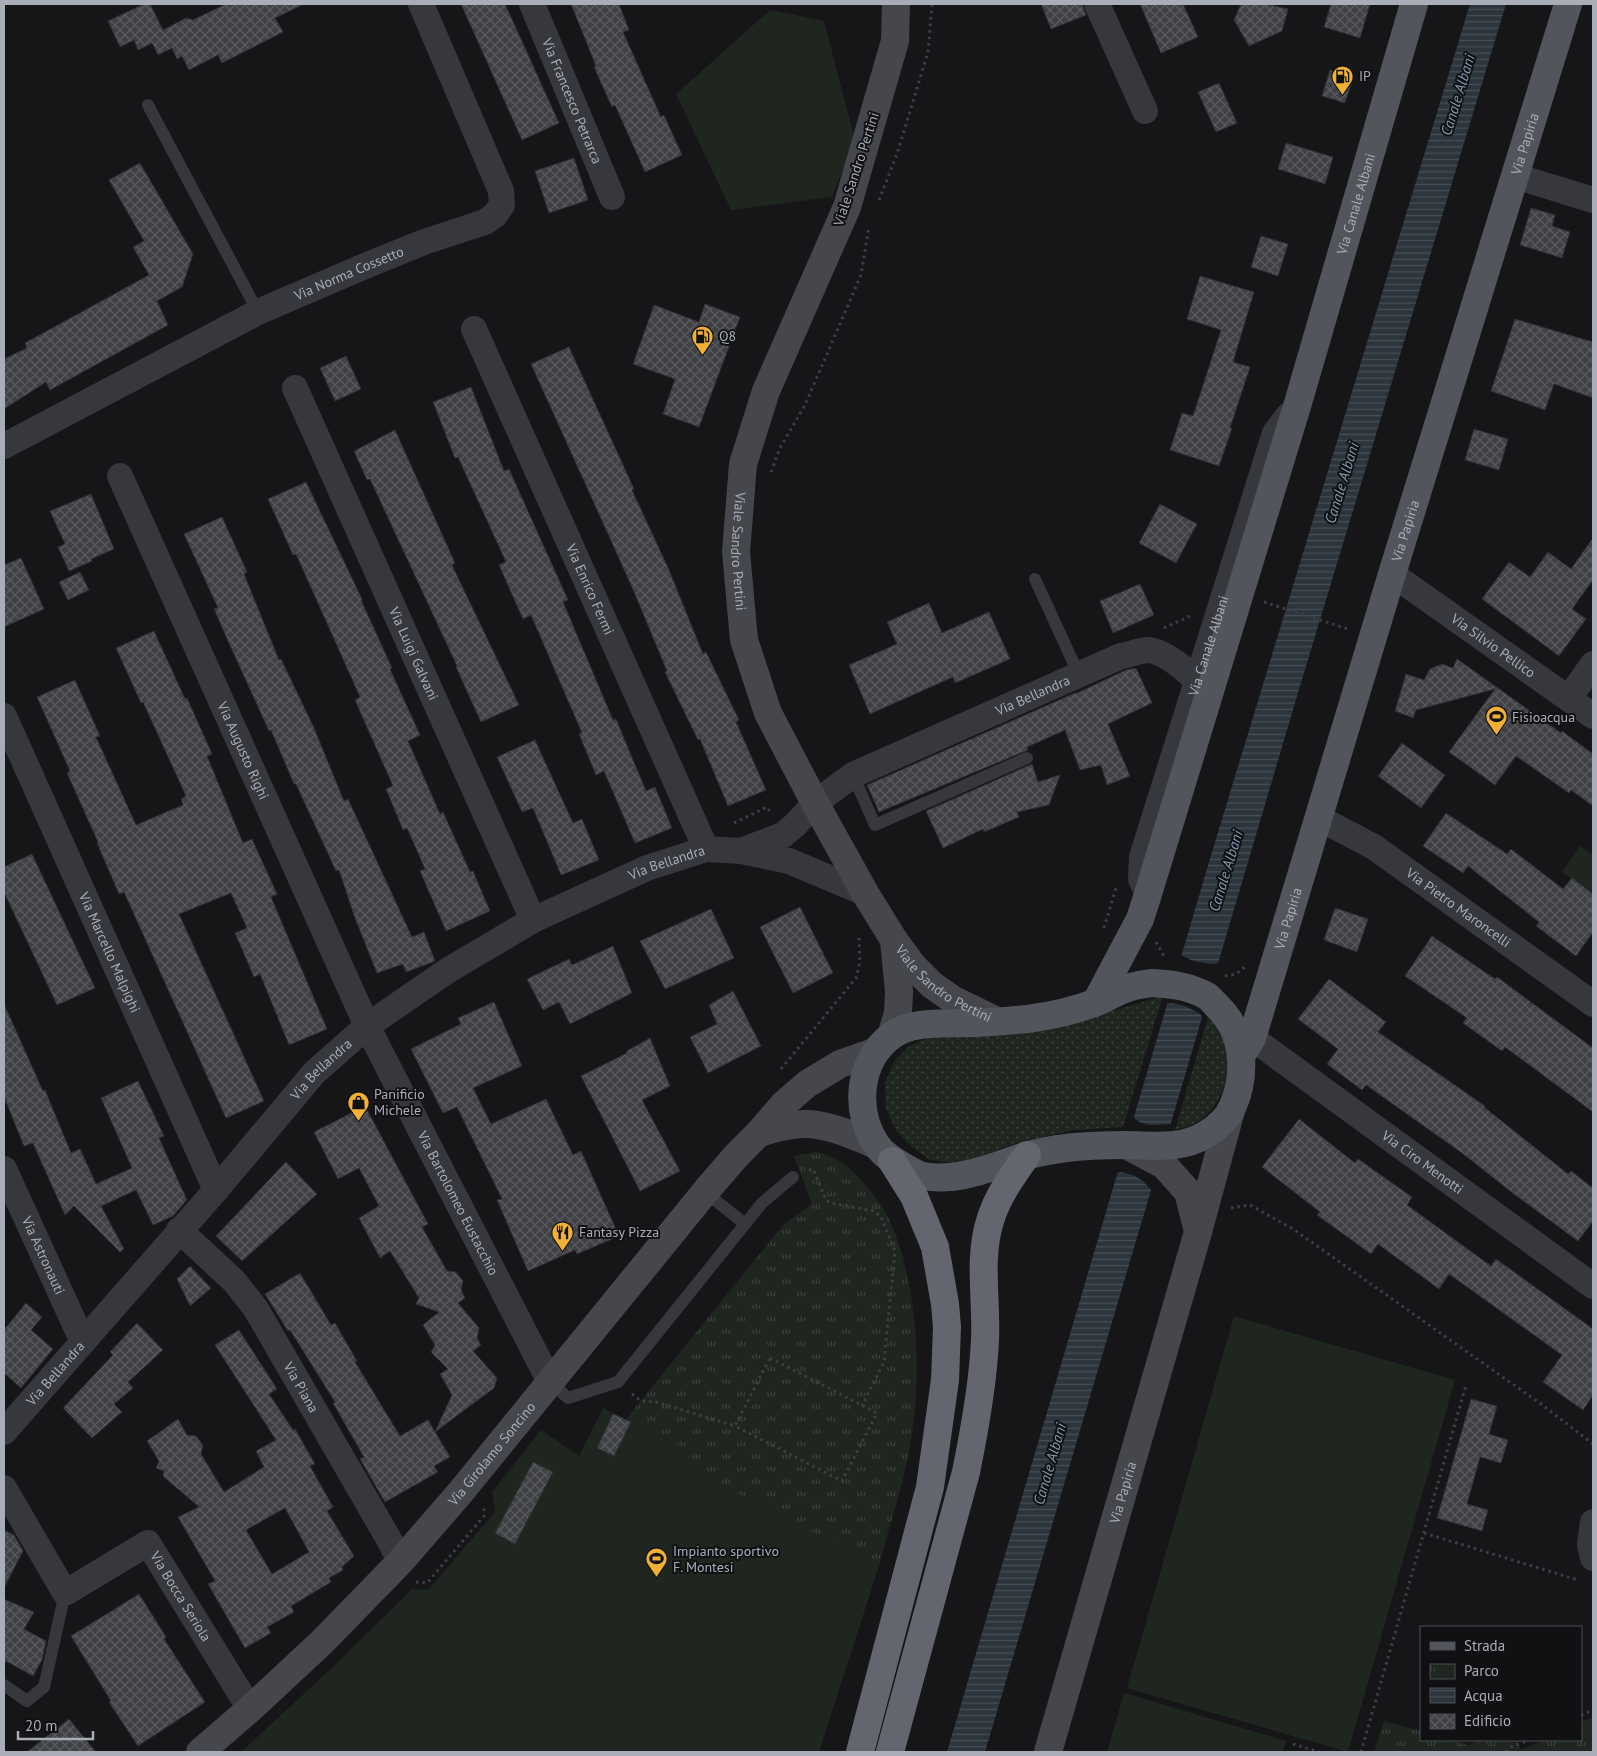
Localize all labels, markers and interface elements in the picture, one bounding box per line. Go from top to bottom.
street label: Via Francesco Petrarca [538,35,606,167]
water label: Canale Albani [1436,51,1479,138]
fuel station icon: IP [1331,64,1355,95]
place label: IP [1359,67,1371,85]
street label: Viale Sandro Pertini [829,110,883,229]
street label: Via Papiria [1507,111,1543,178]
street label: Via Canale Albani [1332,151,1379,257]
street label: Via Norma Cossetto [291,242,406,305]
fuel station icon: Q8 [691,324,715,355]
place label: Q8 [719,327,736,345]
water label: Canale Albani [1320,439,1363,526]
street label: Viale Sandro Pertini [727,490,750,611]
street label: Via Papiria [1387,498,1423,565]
street label: Via Enrico Fermi [562,540,618,638]
street label: Via Canale Albani [1184,593,1233,699]
street label: Via Luigi Galvani [385,603,443,703]
street label: Via Silvio Pellico [1447,609,1539,682]
street label: Via Bellandra [992,671,1073,720]
street label: Via Augusto Righi [213,698,273,802]
sports icon: Fisioacqua [1484,705,1508,736]
place label: Fisioacqua [1512,708,1575,726]
water label: Canale Albani [1204,827,1247,914]
street label: Via Bellandra [625,841,707,885]
street label: Via Pietro Maroncelli [1402,863,1514,951]
street label: Via Papiria [1270,885,1306,952]
street label: Via Marcello Malpighi [75,888,145,1016]
street label: Viale Sandro Pertini [891,940,995,1026]
street label: Via Bellandra [286,1035,356,1104]
place label: Panificio Michele [374,1085,425,1119]
shop icon: Panificio Michele [346,1090,370,1121]
street label: Via Ciro Menotti [1377,1126,1467,1198]
street label: Via Bartolomeo Eustacchio [413,1127,503,1278]
street label: Via Astronauti [17,1213,69,1297]
restaurant icon: Fantasy Pizza [551,1220,575,1251]
place label: Fantasy Pizza [579,1223,659,1241]
street label: Via Bellandra [22,1337,88,1410]
street label: Via Piana [279,1358,323,1416]
street label: Via Girolamo Soncino [443,1398,539,1510]
water label: Canale Albani [1029,1420,1071,1507]
street label: Via Papiria [1105,1460,1140,1527]
place label: Impianto sportivo F. Montesi [673,1542,779,1576]
street label: Via Bocca Seriola [146,1547,215,1645]
sports icon: Impianto sportivo F. Montesi [645,1547,669,1578]
legend [1420,1626,1582,1741]
text: Strada [1464,1636,1505,1655]
text: Parco [1464,1661,1499,1680]
text: Acqua [1464,1686,1503,1705]
scale bar [18,1708,92,1740]
text: Edificio [1464,1711,1511,1730]
text: 20 m [25,1716,58,1735]

